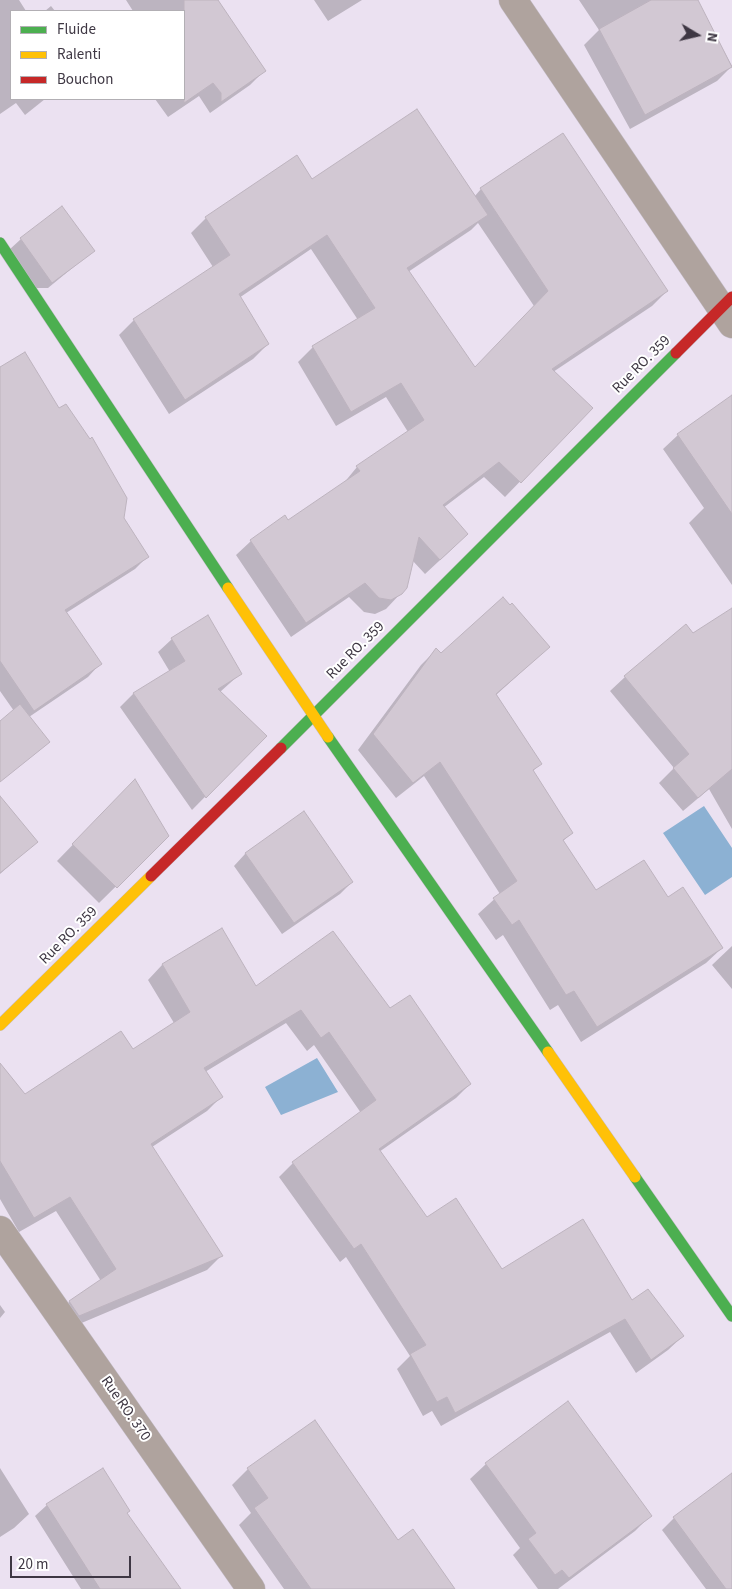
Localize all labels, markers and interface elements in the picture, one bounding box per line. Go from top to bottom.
legend [10,10,185,100]
north arrow [672,10,722,60]
text: Fluide [57,19,96,40]
text: N [701,31,722,44]
text: Ralenti [57,44,101,65]
text: Bouchon [57,69,113,90]
street label: Rue RO. 359 [609,332,675,398]
street label: Rue RO. 359 [323,618,389,684]
street label: Rue RO. 359 [36,903,102,969]
street label: Rue RO. 370 [96,1373,154,1445]
scale bar [12,1546,134,1578]
text: 20 m [18,1554,48,1575]

